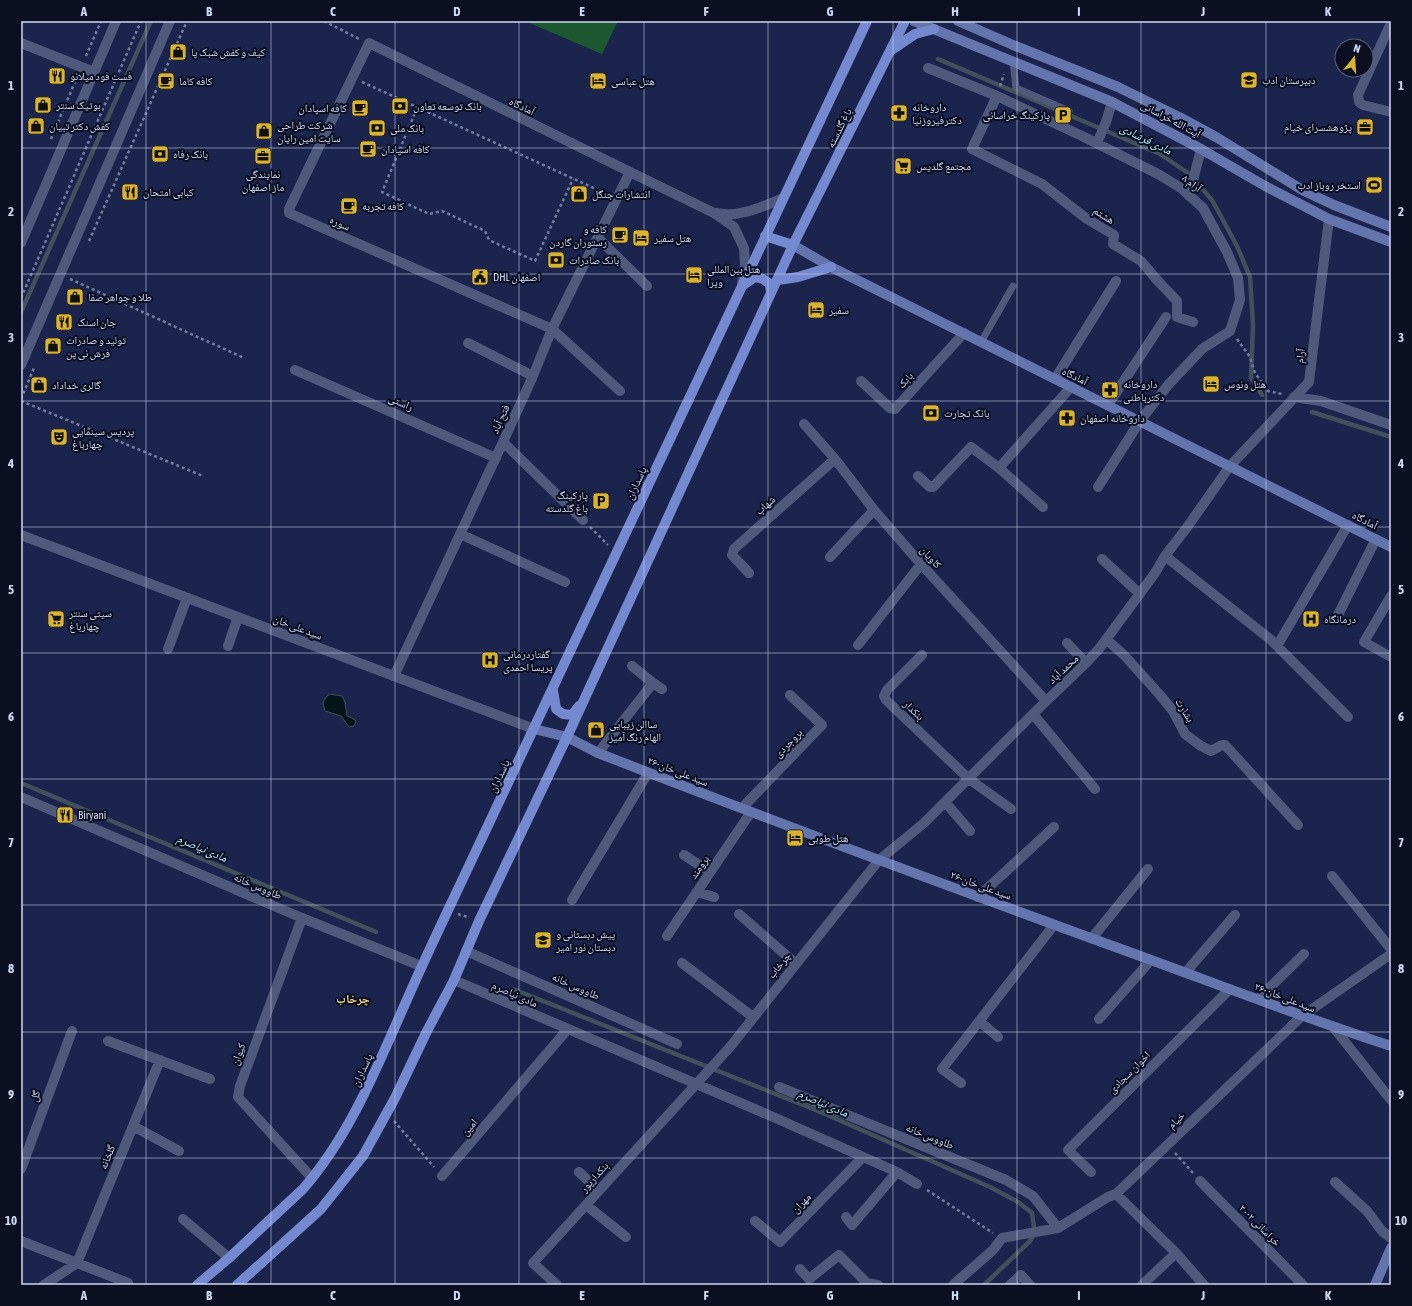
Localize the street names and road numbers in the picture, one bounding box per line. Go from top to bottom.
street label: آمادگاه [507,95,537,117]
street label: آیت الله خراسانی [1139,98,1203,141]
street label: باغ گلدسته [824,106,855,150]
street label: ۸ آرام [1179,172,1204,195]
street label: هشتم [1090,204,1117,228]
street label: سوره [328,213,352,233]
street label: آرام [1293,348,1308,364]
street label: آمادگاه [1060,365,1090,387]
street label: بابک [895,370,916,391]
street label: راستی [386,391,415,414]
street label: فتح آباد [488,402,513,436]
street label: پاسداران [623,464,650,502]
street label: شهاب [753,493,778,517]
street label: آمادگاه [1350,509,1380,532]
street label: کاویان [917,544,944,571]
street label: سید علی خان [271,612,324,643]
street label: محمد آباد [1046,652,1081,686]
street label: بشارت [1173,696,1197,724]
street label: بنکدار [900,697,927,723]
street label: بروجردی [771,726,805,761]
street label: ۲۶-سید علی خان [646,754,710,789]
street label: پاسداران [486,757,513,795]
street label: برومند [687,853,712,881]
street label: ۲۶-سید علی خان [948,868,1013,903]
street label: طاووس خانه [232,871,284,902]
street label: چرخاب [765,950,794,981]
street label: طاووس خانه [550,970,602,1003]
street label: مادی نیاصرم [490,979,540,1010]
street label: ۲۶-سید علی خان [1253,980,1317,1015]
street label: کیوان [228,1041,249,1067]
street label: اخوان سجادی [1106,1049,1153,1096]
street label: پاسداران [349,1051,376,1089]
street label: گل [27,1088,44,1104]
street label: خیام [1165,1109,1188,1132]
street label: امین [459,1116,480,1138]
street label: طاووس خانه [904,1121,956,1152]
street label: گلخانه [97,1143,117,1171]
street label: بنکدارپور [577,1159,611,1196]
street label: مهران [789,1191,814,1216]
street label: ۲۰-خراسانی ۲ [1236,1202,1283,1249]

